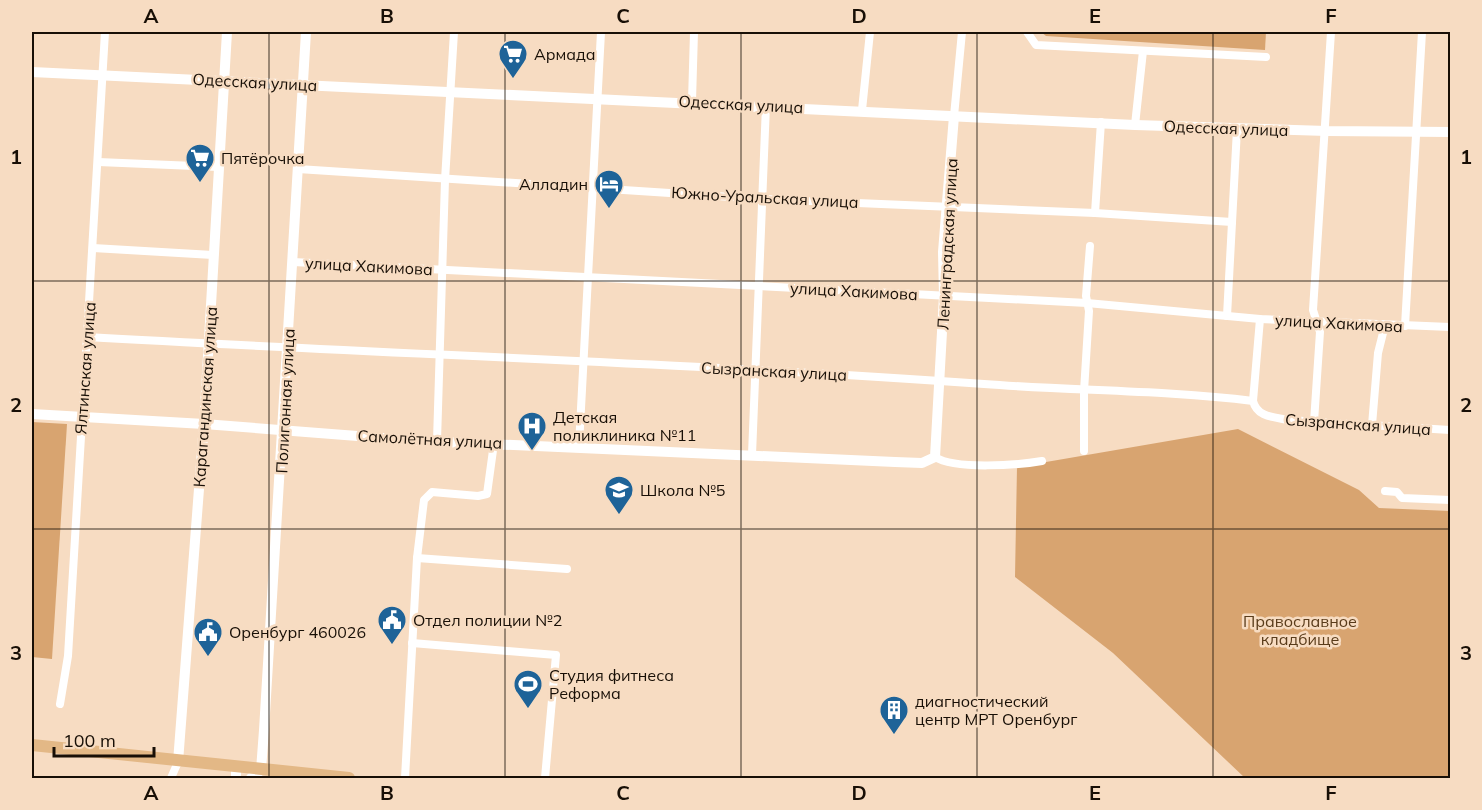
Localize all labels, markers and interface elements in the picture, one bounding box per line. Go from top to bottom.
text: A [144,3,159,28]
text: B [380,3,394,28]
text: C [616,3,630,28]
text: D [851,3,867,28]
text: E [1089,3,1101,28]
text: F [1325,3,1337,28]
supermarket icon: Армада [497,38,529,80]
place label: Армада [534,44,596,64]
street label: Одесская улица [192,69,318,95]
street label: Одесская улица [678,91,804,117]
street label: Одесская улица [1163,116,1289,140]
supermarket icon: Пятёрочка [184,142,216,184]
text: 1 [10,144,22,169]
text: 1 [1460,144,1472,169]
place label: Пятёрочка [221,148,305,168]
street label: Ленинградская улица [933,158,961,330]
hotel icon: Алладин [593,168,625,210]
place label: Алладин [519,174,588,194]
street label: Южно-Уральская улица [671,182,859,212]
street label: улица Хакимова [305,253,433,279]
street label: улица Хакимова [790,278,918,304]
street label: Ялтинская улица [70,301,100,435]
street label: Карагандинская улица [189,306,221,488]
street label: улица Хакимова [1275,310,1403,336]
street label: Полигонная улица [271,328,299,474]
street label: Сызранская улица [701,357,847,385]
text: 2 [10,392,22,417]
text: 2 [1460,392,1472,417]
place label: Детская поликлиника №11 [553,407,696,445]
street label: Сызранская улица [1284,409,1432,439]
hospital icon: Детская поликлиника №11 [516,410,548,452]
street label: Самолётная улица [357,425,503,453]
school or university icon: Школа №5 [603,474,635,516]
place label: Школа №5 [640,480,725,500]
public building icon: Отдел полиции №2 [376,604,408,646]
place label: Отдел полиции №2 [413,610,562,630]
park label: Православное кладбище [1243,611,1357,649]
public building icon: Оренбург 460026 [192,616,224,658]
place label: Оренбург 460026 [229,622,366,642]
text: 3 [10,640,22,665]
text: 3 [1460,640,1472,665]
place label: Студия фитнеса Реформа [549,665,674,703]
sports icon: Студия фитнеса Реформа [512,668,544,710]
place label: диагностический центр МРТ Оренбург [915,691,1077,729]
building icon: диагностический центр МРТ Оренбург [878,694,910,736]
scale bar [54,720,154,758]
text: 100 m [63,729,116,752]
text: A [144,780,159,805]
text: B [380,780,394,805]
text: C [616,780,630,805]
text: D [851,780,867,805]
text: E [1089,780,1101,805]
text: F [1325,780,1337,805]

